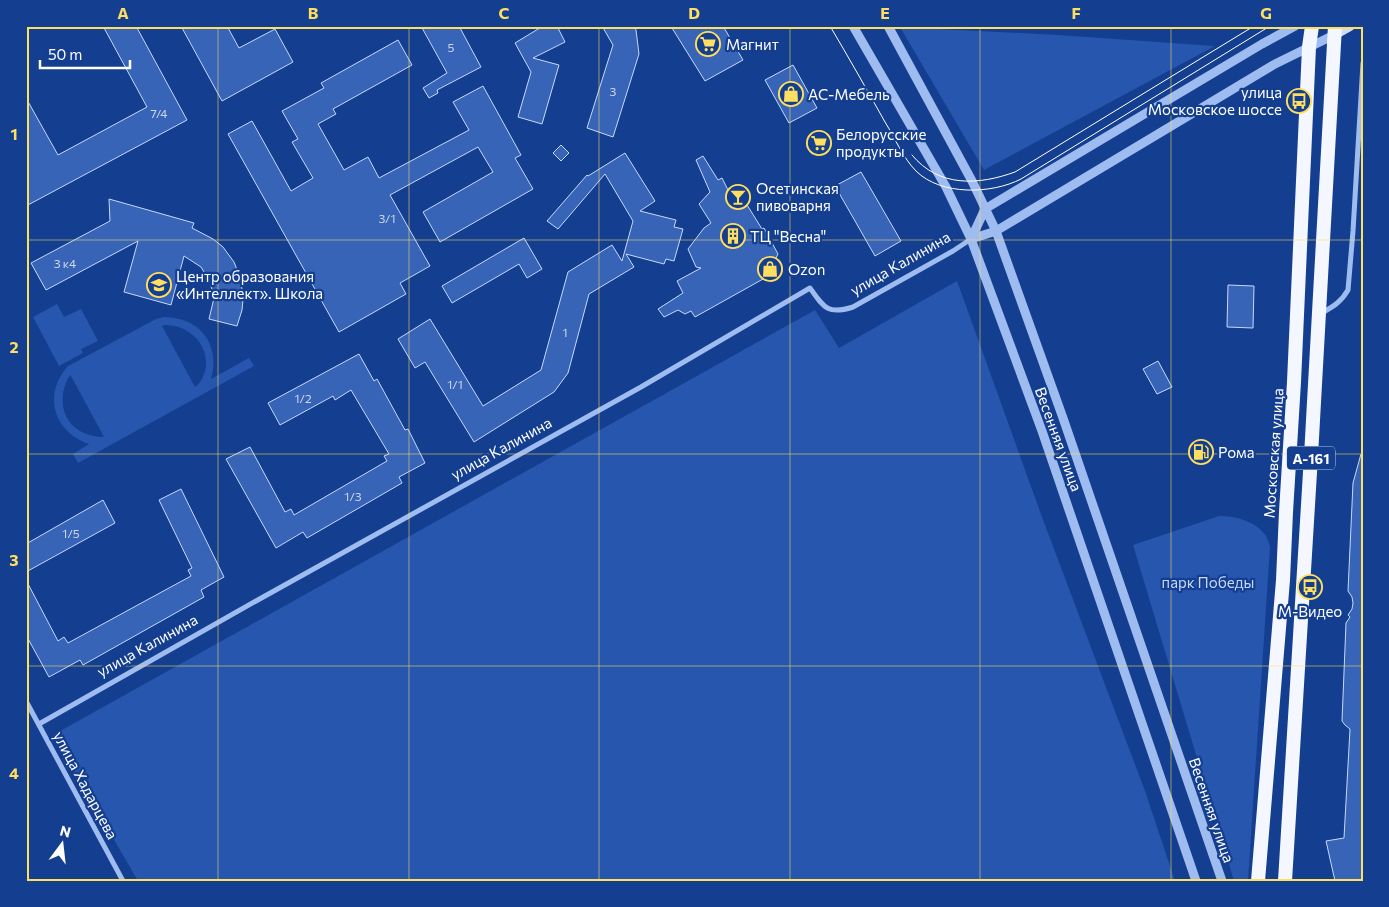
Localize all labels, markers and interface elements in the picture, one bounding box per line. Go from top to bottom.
text: A [117,3,129,22]
text: B [308,3,319,22]
text: C [499,3,510,22]
text: D [688,3,700,22]
text: E [880,3,890,22]
text: F [1071,3,1081,22]
text: G [1260,3,1272,22]
supermarket icon: Магнит [695,31,721,57]
place label: Магнит [726,35,779,53]
scale bar [40,38,130,70]
house number: 5 [448,40,455,54]
text: 50 m [48,45,82,63]
shop icon: АС-Мебель [778,81,804,107]
place label: улица Московское шоссе [1148,83,1282,118]
house number: 3 [610,84,617,98]
place label: АС-Мебель [808,85,890,103]
bus stop icon: улица Московское шоссе [1286,88,1312,114]
house number: 7/4 [150,106,168,120]
text: 1 [10,124,18,143]
place label: Белорусские продукты [836,125,926,160]
supermarket icon: Белорусские продукты [806,130,832,156]
place label: Осетинская пивоварня [756,179,839,214]
bar icon: Осетинская пивоварня [725,184,751,210]
house number: 3/1 [378,211,396,225]
building icon: ТЦ "Весна" [720,223,746,249]
place label: ТЦ "Весна" [750,227,826,245]
street label: улица Калинина [847,227,953,299]
house number: 3 к4 [54,256,76,270]
shop icon: Ozon [757,256,783,282]
place label: Ozon [788,260,825,278]
place label: Центр образования «Интеллект». Школа [176,267,323,302]
school or university icon: Центр образования «Интеллект». Школа [146,272,172,298]
house number: 1 [562,325,568,339]
text: 2 [9,337,19,356]
house number: 1/1 [447,377,463,391]
street label: Весенняя улица [1032,384,1086,494]
street label: Московская улица [1259,387,1287,519]
house number: 1/2 [294,391,312,405]
street label: улица Калинина [447,413,555,483]
fuel station icon: Рома [1188,439,1214,465]
place label: Рома [1218,443,1255,461]
road number: А-161 [1287,446,1335,469]
house number: 1/3 [344,489,362,503]
house number: 1/5 [62,526,80,540]
text: 3 [9,550,19,569]
park label: парк Победы [1162,573,1254,591]
bus stop icon: М-Видео [1297,574,1323,600]
place label: М-Видео [1278,602,1342,620]
street label: улица Калинина [93,610,201,680]
street label: улица Хадарцева [50,728,122,842]
street label: Весенняя улица [1186,755,1238,865]
text: 4 [9,763,19,782]
north arrow [38,820,88,870]
text: N [58,821,73,841]

